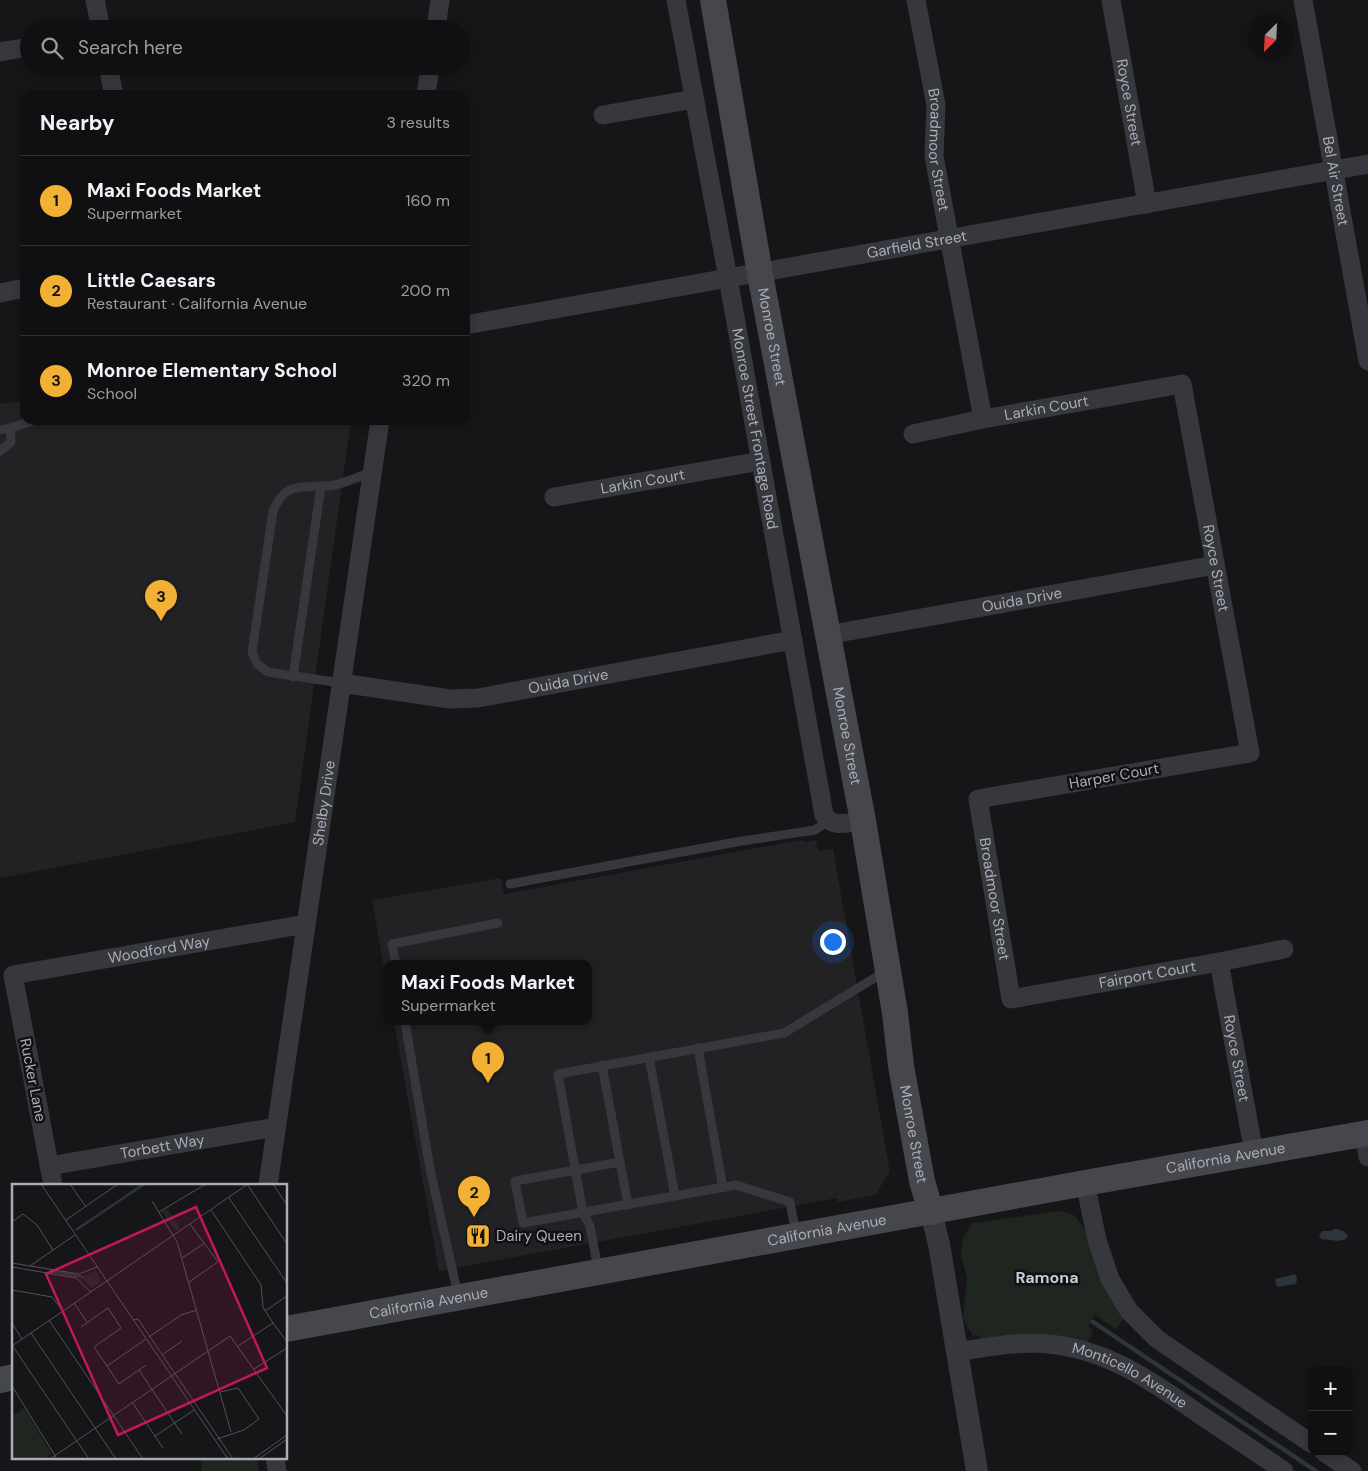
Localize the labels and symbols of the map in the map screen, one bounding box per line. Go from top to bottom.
north arrow [1248,15,1293,60]
street label: Royce Street [1112,57,1147,148]
street label: Broadmoor Street [923,86,954,213]
street label: Bel Air Street [1318,135,1353,228]
street label: Garfield Street [865,226,969,263]
street label: Monroe Street [753,286,791,388]
street label: Monroe Street Frontage Road [727,327,783,531]
street label: Larkin Court [1003,391,1090,425]
street label: Larkin Court [599,464,686,499]
street label: Royce Street [1198,523,1234,613]
pin: 3 [145,580,177,621]
street label: Ouida Drive [980,583,1063,617]
street label: Ouida Drive [527,664,610,699]
street label: Monroe Street [828,685,866,787]
street label: Harper Court [1067,758,1161,794]
street label: Shelby Drive [308,759,340,847]
street label: Broadmoor Street [975,836,1014,962]
your location [820,929,846,955]
street label: Woodford Way [106,931,212,968]
street label: Fairport Court [1097,956,1198,993]
street label: Royce Street [1219,1013,1254,1104]
street label: Rucker Lane [15,1037,51,1123]
pin: 1 [472,1042,504,1083]
street label: Monroe Street [895,1084,932,1185]
street label: Torbett Way [119,1129,207,1164]
street label: California Avenue [1164,1138,1287,1179]
pin: 2 [458,1176,490,1217]
inset map [12,1184,288,1458]
street label: California Avenue [766,1209,888,1251]
restaurant icon: Dairy Queen [465,1223,491,1249]
place label: Dairy Queen [496,1226,582,1246]
district label: Ramona [1015,1267,1079,1288]
street label: California Avenue [368,1282,490,1324]
street label: Monticello Avenue [1070,1338,1191,1413]

